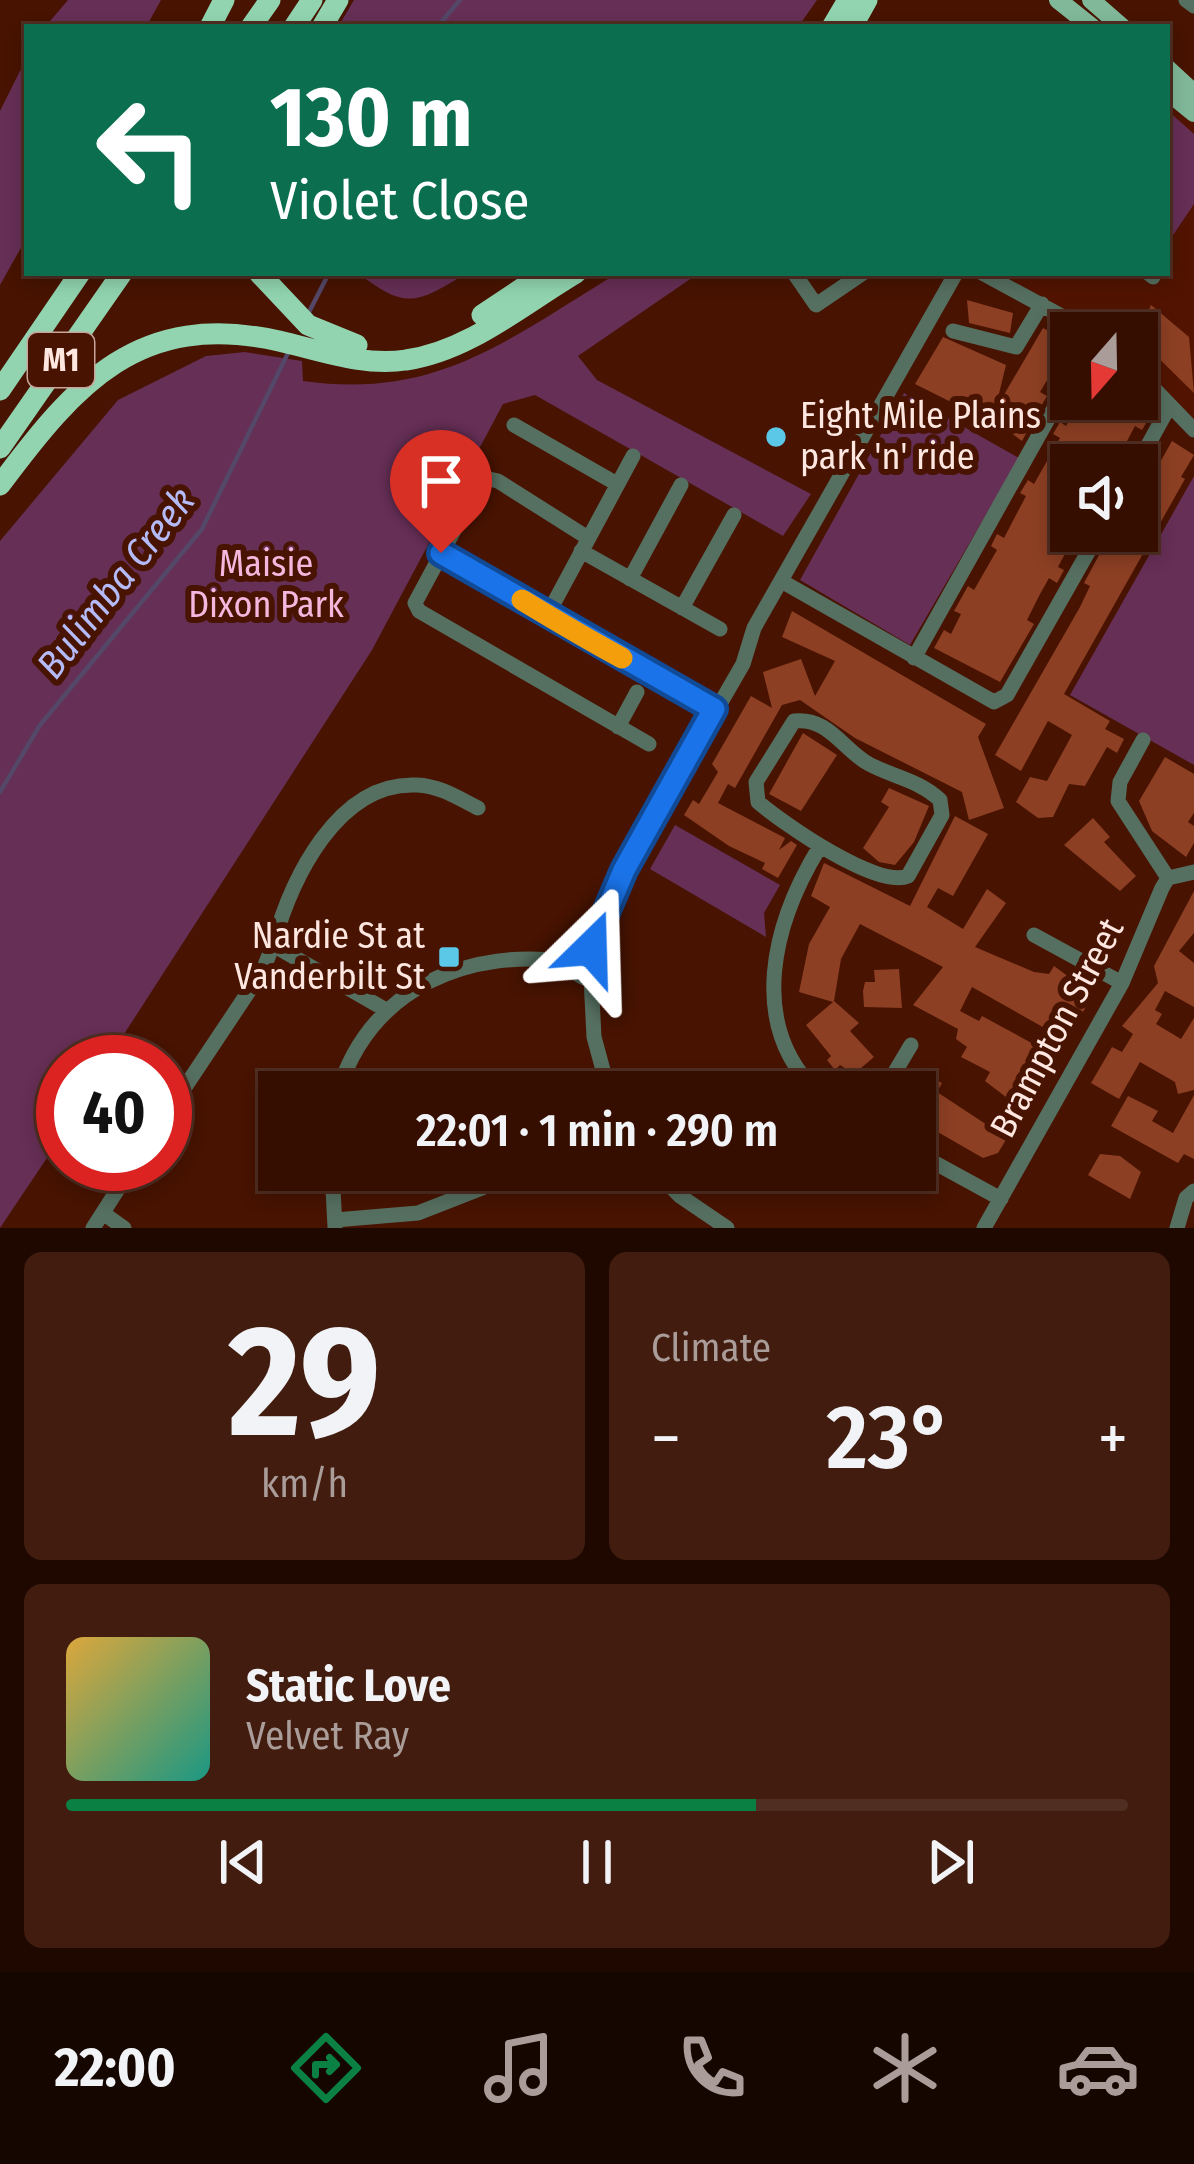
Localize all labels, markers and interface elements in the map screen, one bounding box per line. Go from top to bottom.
text: 130 m [270,67,473,168]
icon: left [72,72,228,228]
text: Violet Close [270,169,530,233]
north arrow [1050,312,1158,420]
map controls [1050,312,1158,552]
road number: M1 [28,333,94,387]
place label: Eight Mile Plains park 'n' ride [800,394,1041,479]
marker: Eight Mile Plains park 'n' ride [763,424,789,450]
pin [390,430,492,553]
button: sound [1050,444,1158,552]
icon: arrive [408,448,474,514]
water label: Bulimba Creek [27,479,205,687]
park label: Maisie Dixon Park [188,542,344,627]
position arrow [528,885,654,1011]
street label: Brampton Street [981,911,1133,1145]
place label: Nardie St at Vanderbilt St [234,914,425,999]
marker: Nardie St at Vanderbilt St [436,944,462,970]
speed limit sign: 40 [36,1035,192,1191]
text: 22:01 · 1 min · 290 m [416,1104,778,1158]
text: 29 [228,1289,381,1476]
text: Climate [651,1325,771,1371]
text: 23° [827,1384,952,1492]
text: − [651,1399,681,1478]
text: + [1098,1399,1128,1478]
text: km/h [261,1461,348,1507]
text: Static Love [246,1659,451,1713]
text: Velvet Ray [246,1713,409,1759]
icon: previous [210,1829,276,1895]
icon: pause [564,1829,630,1895]
icon: next [918,1829,984,1895]
icon: directions [284,2026,368,2110]
icon: music [477,2026,561,2110]
icon: phone [670,2026,754,2110]
icon: climate [863,2026,947,2110]
icon: car [1056,2026,1140,2110]
text: 22:00 [54,2036,176,2100]

